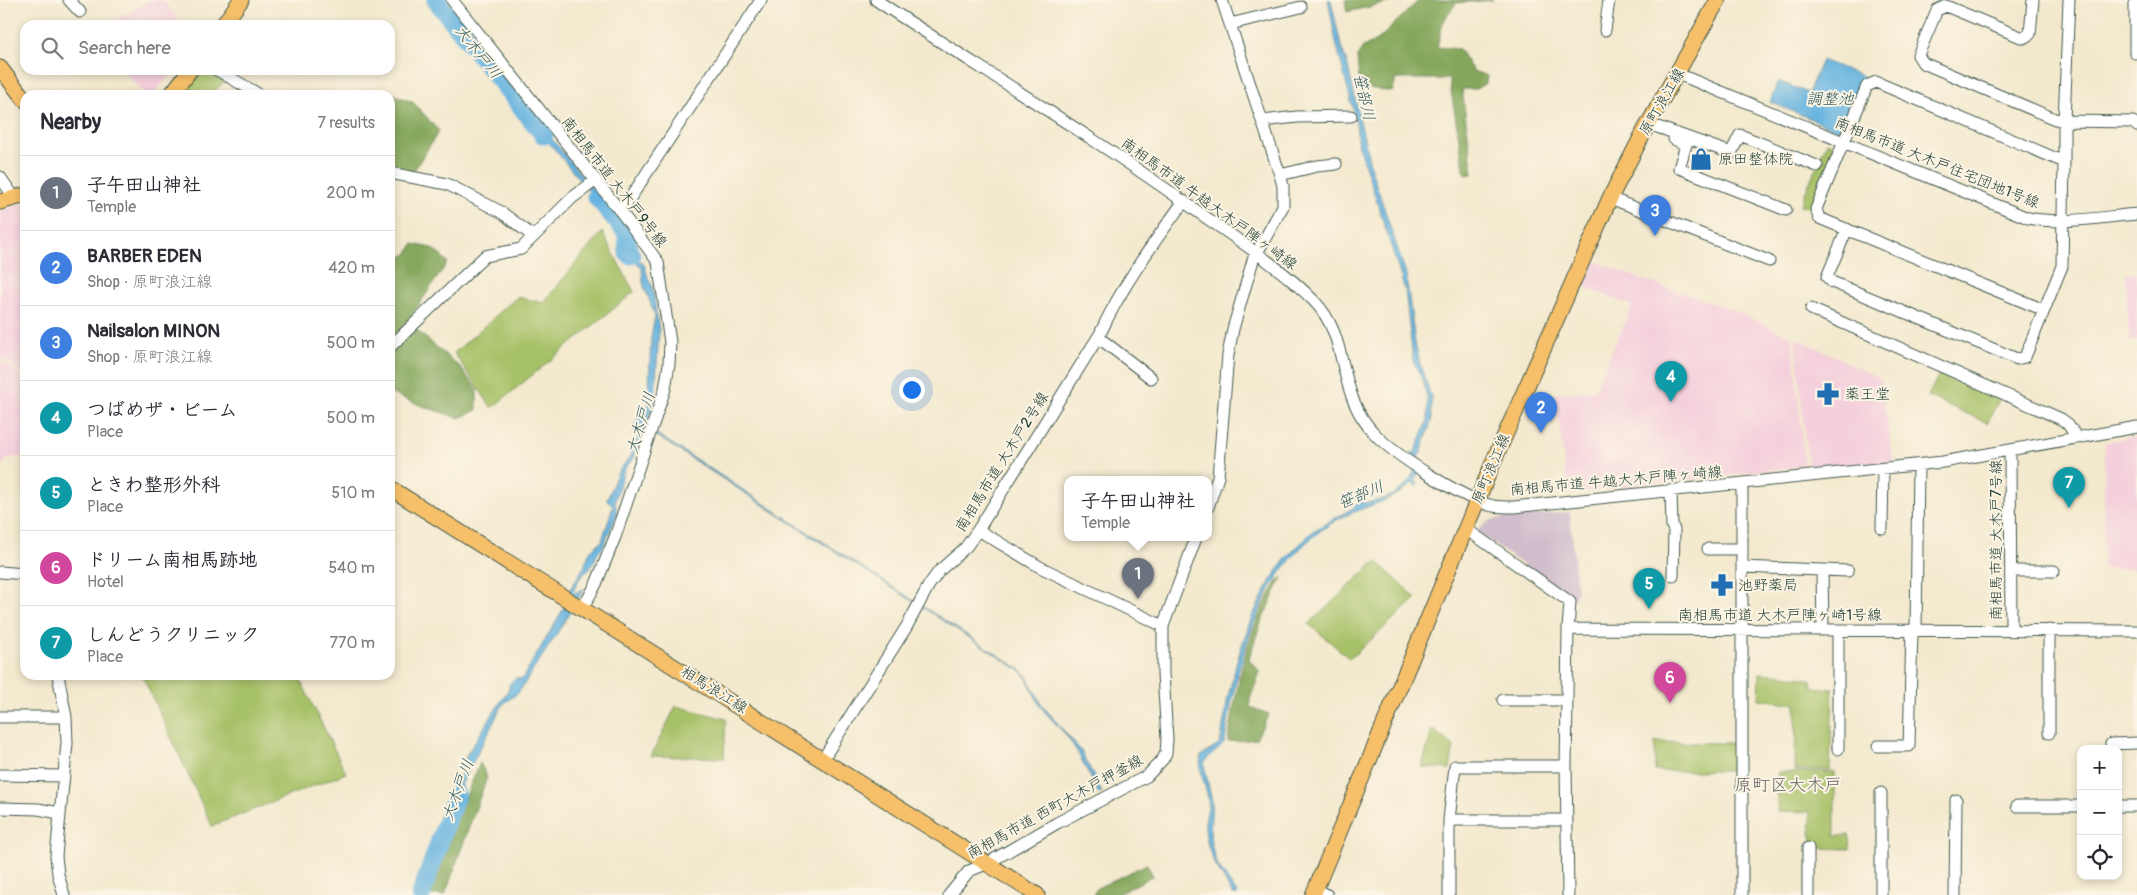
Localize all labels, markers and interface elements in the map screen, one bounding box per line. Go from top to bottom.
search box [20,20,395,75]
water label: 大木戸川 [450,21,506,83]
icon: search [38,34,66,62]
text: Search here [78,36,171,60]
street label: 原町浪江線 [1635,65,1689,139]
water label: 笹部川 [1349,71,1379,123]
water label: 調整池 [1806,89,1855,109]
text: Nearby [40,109,101,136]
text: 7 results [317,113,375,133]
street label: 南相馬市道 大木戸9号線 [557,113,671,251]
street label: 南相馬市道 大木戸住宅団地1号線 [1832,113,2042,213]
street label: 南相馬市道 牛越大木戸陣ヶ崎線 [1117,134,1301,274]
shop icon: 原田整体院 [1688,146,1714,172]
place label: 原田整体院 [1718,150,1793,169]
text: 子午田山神社 [87,173,201,197]
text: 1 [53,183,59,203]
text: 200 m [327,183,375,203]
pin: 3 [1639,195,1671,236]
text: Temple [87,197,136,217]
text: BARBER EDEN [87,244,202,268]
text: 2 [52,258,60,278]
text: 420 m [328,258,375,278]
text: Shop · 原町浪江線 [87,272,212,292]
text: Nailsalon MINON [87,319,220,343]
text: 3 [52,333,60,353]
text: 500 m [327,333,375,353]
text: Shop · 原町浪江線 [87,347,212,367]
pin: 4 [1655,361,1687,402]
your location [899,377,925,403]
pharmacy icon: 薬王堂 [1815,381,1841,407]
place label: 薬王堂 [1845,385,1890,404]
street label: 南相馬市道 大木戸2号線 [951,388,1053,536]
water label: 大木戸川 [622,389,660,457]
pin: 2 [1525,392,1557,433]
text: つばめザ・ビーム [87,398,237,422]
text: 4 [51,408,61,428]
text: 500 m [327,408,375,428]
text: Place [87,422,123,442]
street label: 原町浪江線 [1468,431,1514,507]
street label: 南相馬市道 大木戸7号線 [1987,459,2006,621]
street label: 南相馬市道 牛越大木戸陣ヶ崎線 [1509,462,1723,500]
pin: 7 [2053,467,2085,508]
text: ときわ整形外科 [87,473,220,497]
popup [1064,476,1212,541]
water label: 笹部川 [1335,476,1387,514]
text: 5 [52,483,60,503]
text: 510 m [331,483,375,503]
text: 子午田山神社 [1081,489,1195,513]
text: Place [87,497,123,517]
text: Temple [1081,513,1130,533]
text: ドリーム南相馬跡地 [87,548,257,572]
text: 6 [51,558,61,578]
text: 540 m [328,558,375,578]
pin: 1 [1122,558,1154,599]
pin: 5 [1633,568,1665,609]
text: Hotel [87,572,124,592]
pharmacy icon: 池野薬局 [1709,572,1735,598]
place label: 池野薬局 [1738,576,1798,595]
street label: 南相馬市道 大木戸陣ヶ崎1号線 [1678,606,1882,625]
text: しんどうクリニック [87,623,260,647]
text: 7 [52,633,60,653]
text: 770 m [329,633,375,653]
text: Place [87,647,123,667]
street label: 相馬浪江線 [677,662,751,718]
pin: 6 [1654,662,1686,703]
map controls [2077,745,2122,880]
button: + [2077,745,2122,790]
street label: 南相馬市道 西町大木戸押釜線 [964,751,1146,863]
water label: 大木戸川 [438,757,478,823]
district label: 原町区大木戸 [1734,774,1842,797]
button: − [2077,790,2122,835]
button: locate [2077,835,2122,880]

